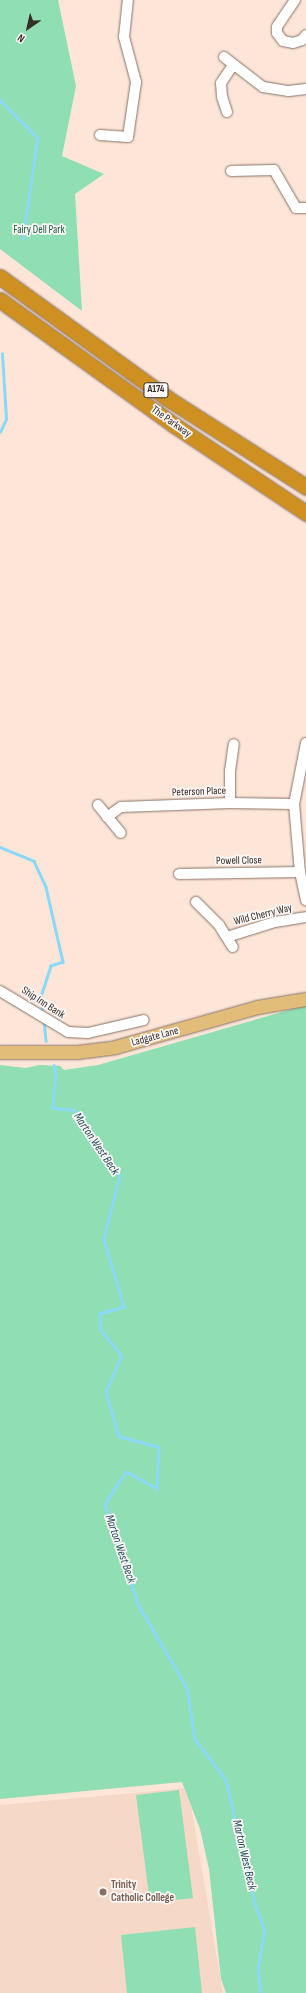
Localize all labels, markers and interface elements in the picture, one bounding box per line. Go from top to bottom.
north arrow [8,8,48,48]
text: N [15,31,27,45]
park label: Fairy Dell Park [13,223,65,237]
road number: A174 [143,382,169,398]
street label: The Parkway [148,403,194,441]
street label: Peterson Place [172,784,226,800]
street label: Powell Close [216,854,262,868]
street label: Wild Cherry Way [232,901,294,929]
street label: Ship Inn Bank [19,984,67,1022]
street label: Ladgate Lane [130,1024,180,1050]
water label: Marton West Beck [70,1110,122,1178]
water label: Marton West Beck [102,1513,138,1585]
water label: Marton West Beck [229,1819,259,1891]
place label: Trinity Catholic College [111,1879,174,1905]
marker: Trinity Catholic College [98,1887,108,1897]

